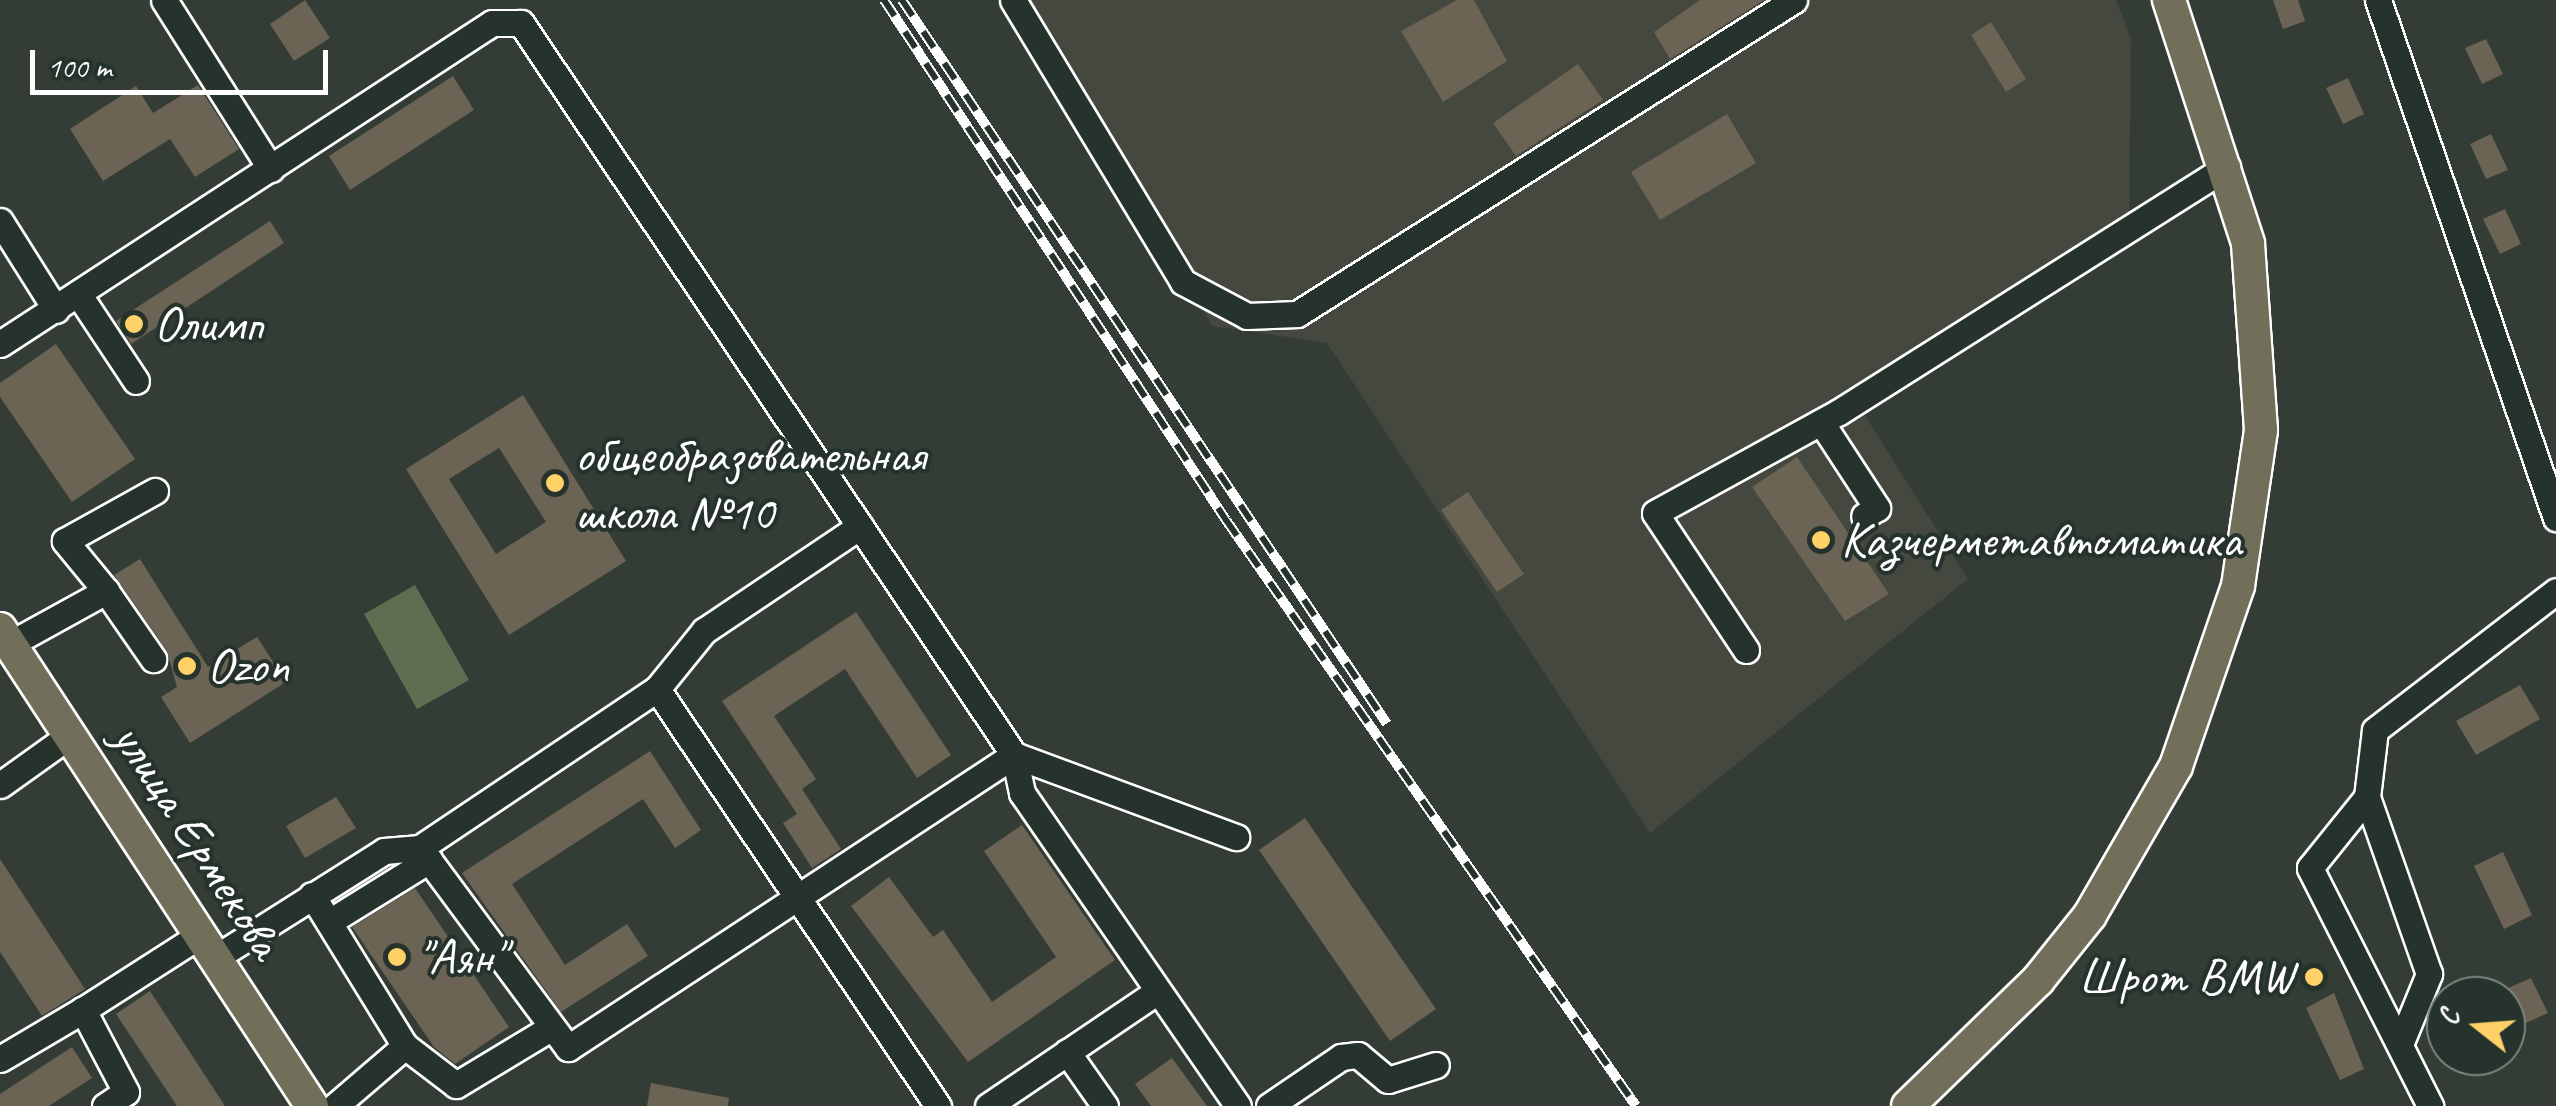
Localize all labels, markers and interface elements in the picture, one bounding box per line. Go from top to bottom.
scale bar [35,30,332,92]
text: 100 m [47,48,112,86]
place label: Олимп [154,294,263,354]
marker: Олимп [123,313,145,335]
place label: общеобразовательная школа №10 [575,424,925,542]
marker: общеобразовательная школа №10 [544,472,566,494]
place label: Казчерметавтоматика [1841,510,2241,570]
marker: Казчерметавтоматика [1810,529,1832,551]
place label: Ozon [207,636,289,696]
marker: Ozon [176,655,198,677]
street label: улица Ермекова [99,710,297,970]
place label: "Аян" [417,927,505,987]
marker: "Аян" [386,946,408,968]
place label: Шрот BMW [2078,947,2294,1007]
marker: Шрот BMW [2303,966,2325,988]
north arrow [2426,976,2526,1076]
text: С [2430,1006,2467,1029]

